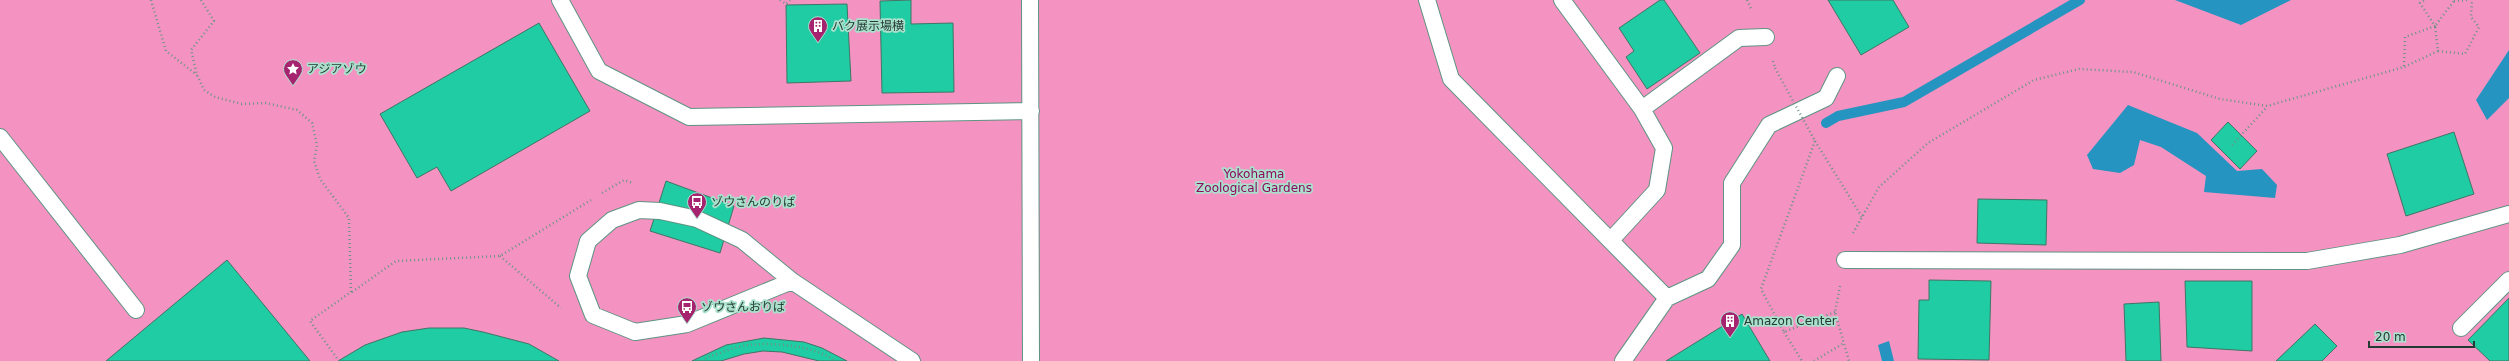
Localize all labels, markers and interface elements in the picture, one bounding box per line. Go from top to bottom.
building icon: バク展示場横 [807,15,829,43]
place label: バク展示場横 [832,19,904,33]
place icon: アジアゾウ [282,58,304,86]
place label: アジアゾウ [307,62,367,76]
park label: Yokohama Zoological Gardens [1196,167,1312,195]
bus stop icon: ゾウさんのりば [686,191,708,219]
place label: ゾウさんのりば [711,195,795,209]
bus stop icon: ゾウさんおりば [676,296,698,324]
place label: ゾウさんおりば [701,300,785,314]
building icon: Amazon Center [1719,310,1741,338]
place label: Amazon Center [1744,314,1837,328]
scale bar [2369,323,2474,349]
text: 20 m [2375,330,2406,344]

